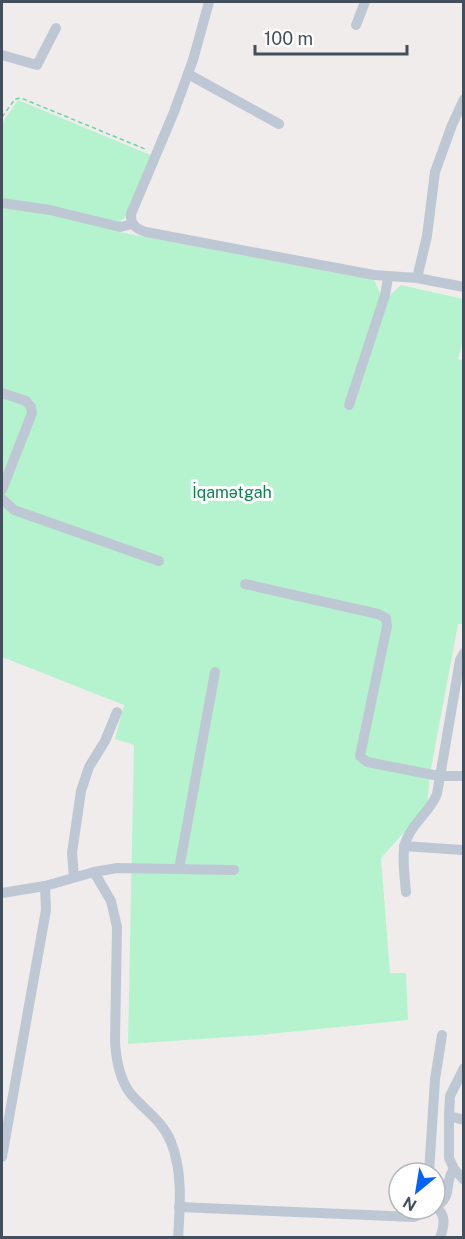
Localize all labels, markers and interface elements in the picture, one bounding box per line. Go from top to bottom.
scale bar [255,18,406,56]
text: 100 m [264,28,313,49]
park label: İqamətgah [192,482,272,502]
north arrow [387,1161,447,1221]
text: N [400,1192,420,1215]

